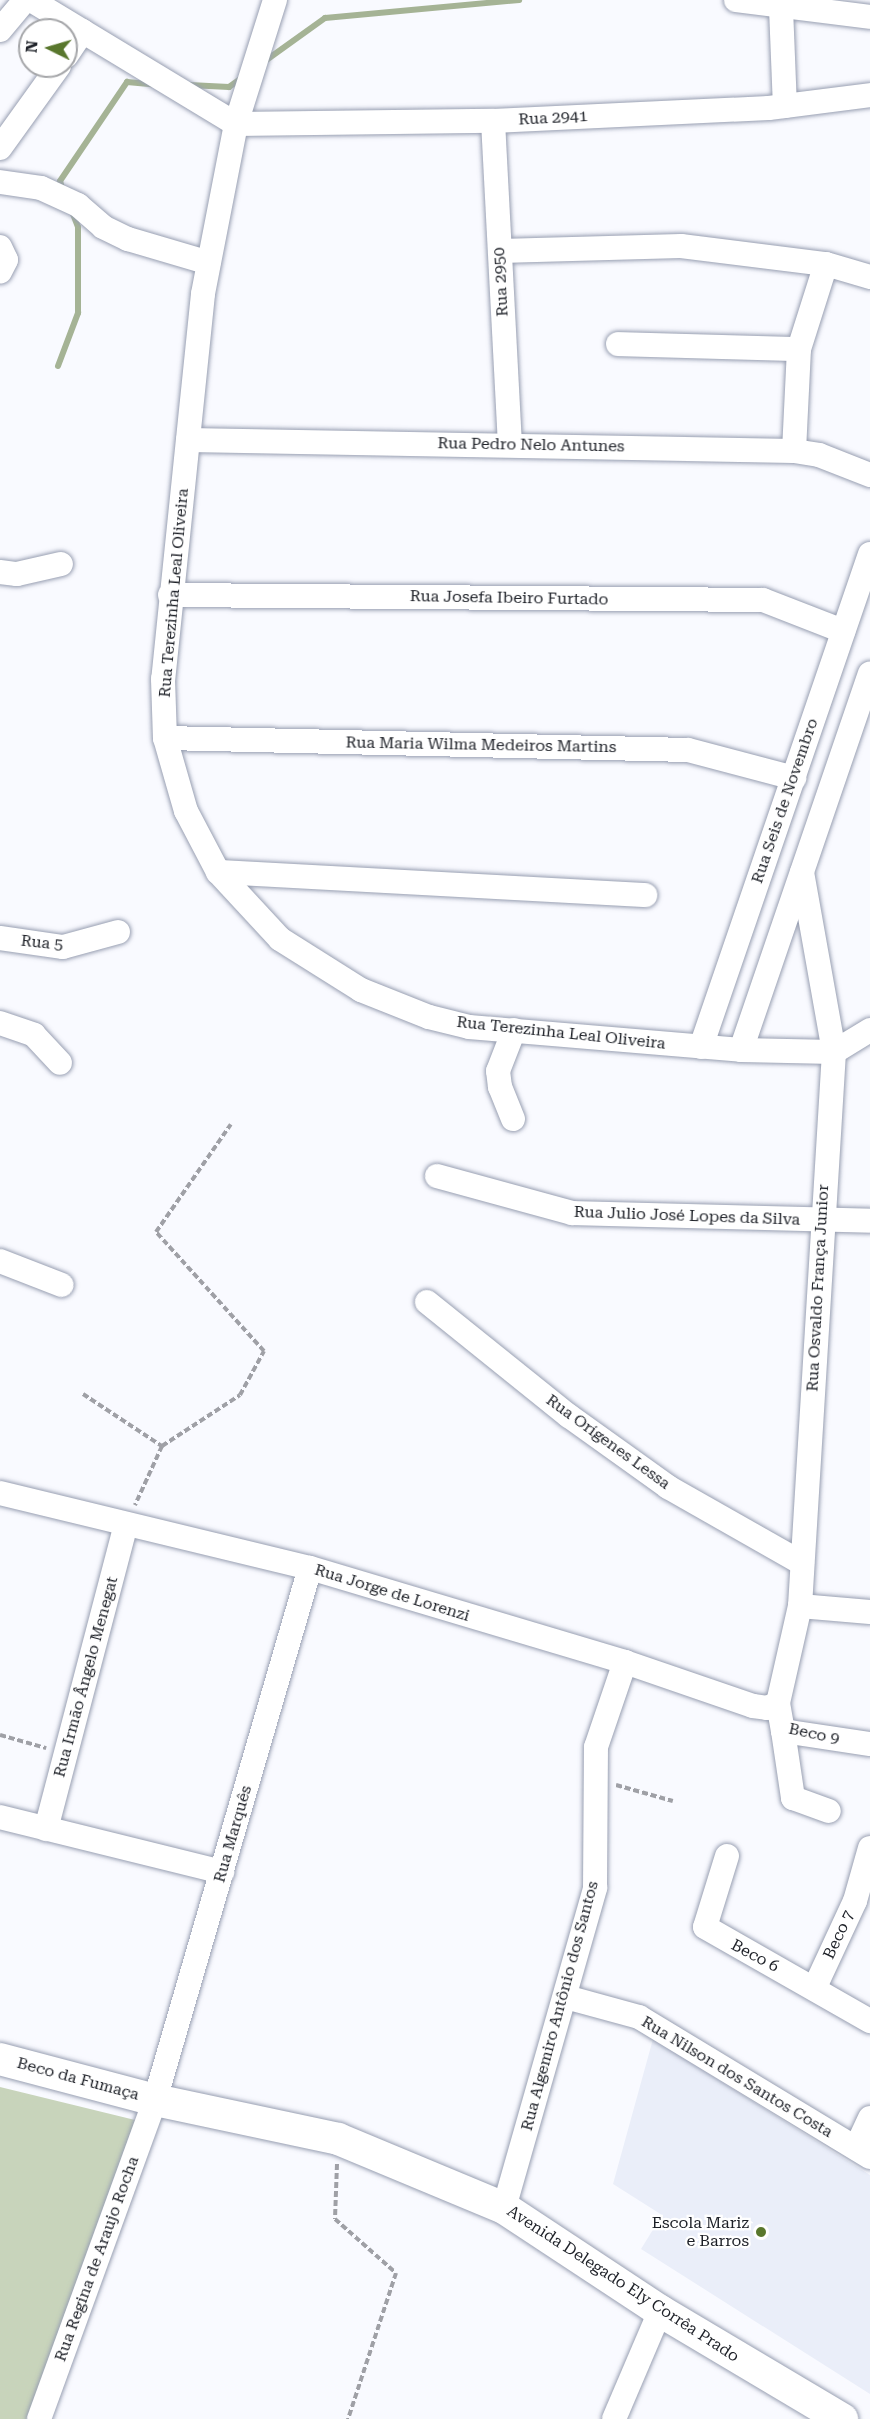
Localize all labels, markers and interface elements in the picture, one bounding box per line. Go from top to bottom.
north arrow [18,18,78,78]
text: N [22,40,42,54]
street label: Rua 2941 [518,107,588,129]
street label: Rua 2950 [490,247,512,317]
street label: Rua Pedro Nelo Antunes [437,434,625,456]
street label: Rua Terezinha Leal Oliveira [155,488,193,698]
street label: Rua Josefa Ibeiro Furtado [410,587,608,609]
street label: Rua Seis de Novembro [748,716,822,886]
street label: Rua Maria Wilma Medeiros Martins [345,733,617,757]
street label: Rua 5 [20,931,64,955]
street label: Rua Terezinha Leal Oliveira [456,1012,666,1054]
street label: Rua Osvaldo França Junior [803,1184,833,1392]
street label: Rua Julio José Lopes da Silva [573,1202,801,1230]
street label: Rua Orígenes Lessa [542,1391,674,1493]
street label: Rua Jorge de Lorenzi [312,1560,472,1626]
street label: Rua Irmão Ângelo Menegat [50,1575,122,1779]
street label: Beco 9 [787,1719,841,1749]
street label: Rua Marquês [210,1783,256,1885]
street label: Rua Algemiro Antônio dos Santos [517,1879,603,2133]
street label: Beco 7 [819,1908,859,1962]
street label: Beco 6 [728,1935,782,1977]
street label: Rua Nilson dos Santos Costa [638,2012,836,2142]
street label: Beco da Fumaça [15,2053,141,2105]
street label: Rua Regina de Araujo Rocha [51,2154,143,2364]
street label: Avenida Delegado Ely Corrêa Prado [503,2202,743,2366]
place label: Escola Mariz e Barros [652,2213,749,2251]
marker: Escola Mariz e Barros [754,2225,768,2239]

